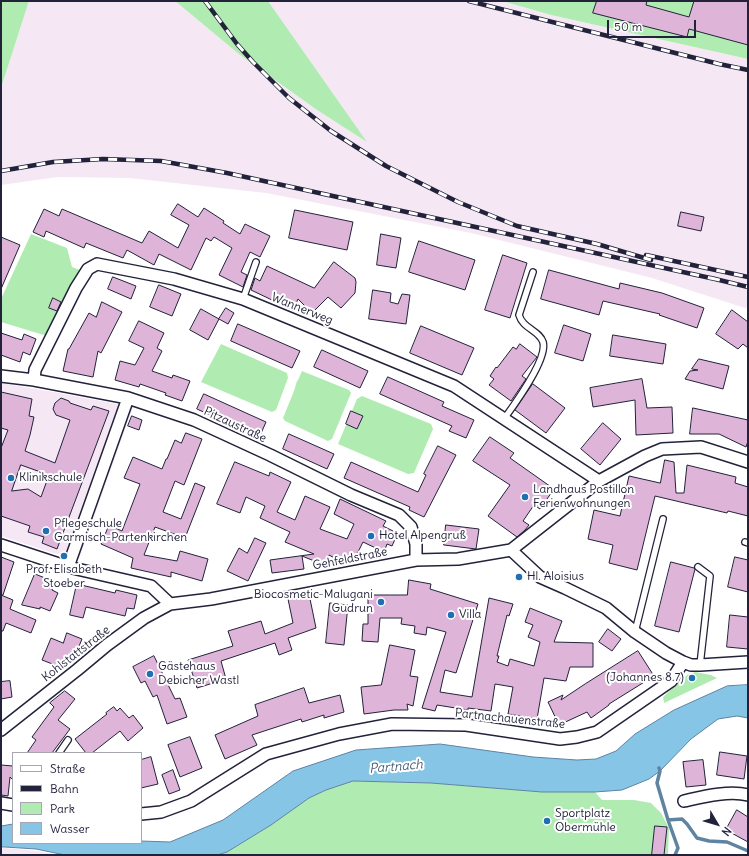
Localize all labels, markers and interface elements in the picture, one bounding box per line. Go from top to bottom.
scale bar [609,12,698,38]
text: 50 m [614,19,642,34]
street label: Wannerweg [269,290,335,328]
street label: Pitzaustraße [201,404,269,446]
place label: Klinikschule [19,471,82,485]
marker: Klinikschule [6,473,16,483]
place label: Landhaus Postillon Ferienwohnungen [533,483,634,511]
marker: Landhaus Postillon Ferienwohnungen [520,492,530,502]
place label: Pflegeschule Garmisch-Partenkirchen [54,517,187,545]
marker: Pflegeschule Garmisch-Partenkirchen [41,526,51,536]
place label: Hotel Alpengruß [379,529,466,543]
marker: Hotel Alpengruß [366,531,376,541]
street label: Gehfeldstraße [311,545,389,573]
marker: Prof. Elisabeth Stoeber [59,551,69,561]
place label: Prof. Elisabeth Stoeber [26,563,102,591]
place label: Hl. Aloisius [527,570,584,584]
marker: Hl. Aloisius [514,572,524,582]
place label: Biocosmetic-Malugani Gudrun [254,588,373,616]
marker: Biocosmetic-Malugani Gudrun [376,597,386,607]
place label: Villa [459,608,481,622]
marker: Villa [446,610,456,620]
street label: Kohlstattstraße [39,623,113,685]
place label: Gästehaus Debicher Wastl [158,660,239,688]
marker: Gästehaus Debicher Wastl [145,669,155,679]
place label: (Johannes 8.7) [606,671,684,685]
marker: (Johannes 8.7) [687,673,697,683]
street label: Partnachauenstraße [454,706,566,732]
legend [12,752,142,844]
water label: Partnach [369,757,423,777]
text: Straße [50,761,85,776]
text: Bahn [50,781,79,796]
text: Park [50,801,75,816]
north arrow [697,804,737,844]
place label: Sportplatz Obermühle [555,807,616,835]
marker: Sportplatz Obermühle [542,816,552,826]
text: Wasser [50,821,90,836]
text: N [719,824,734,839]

